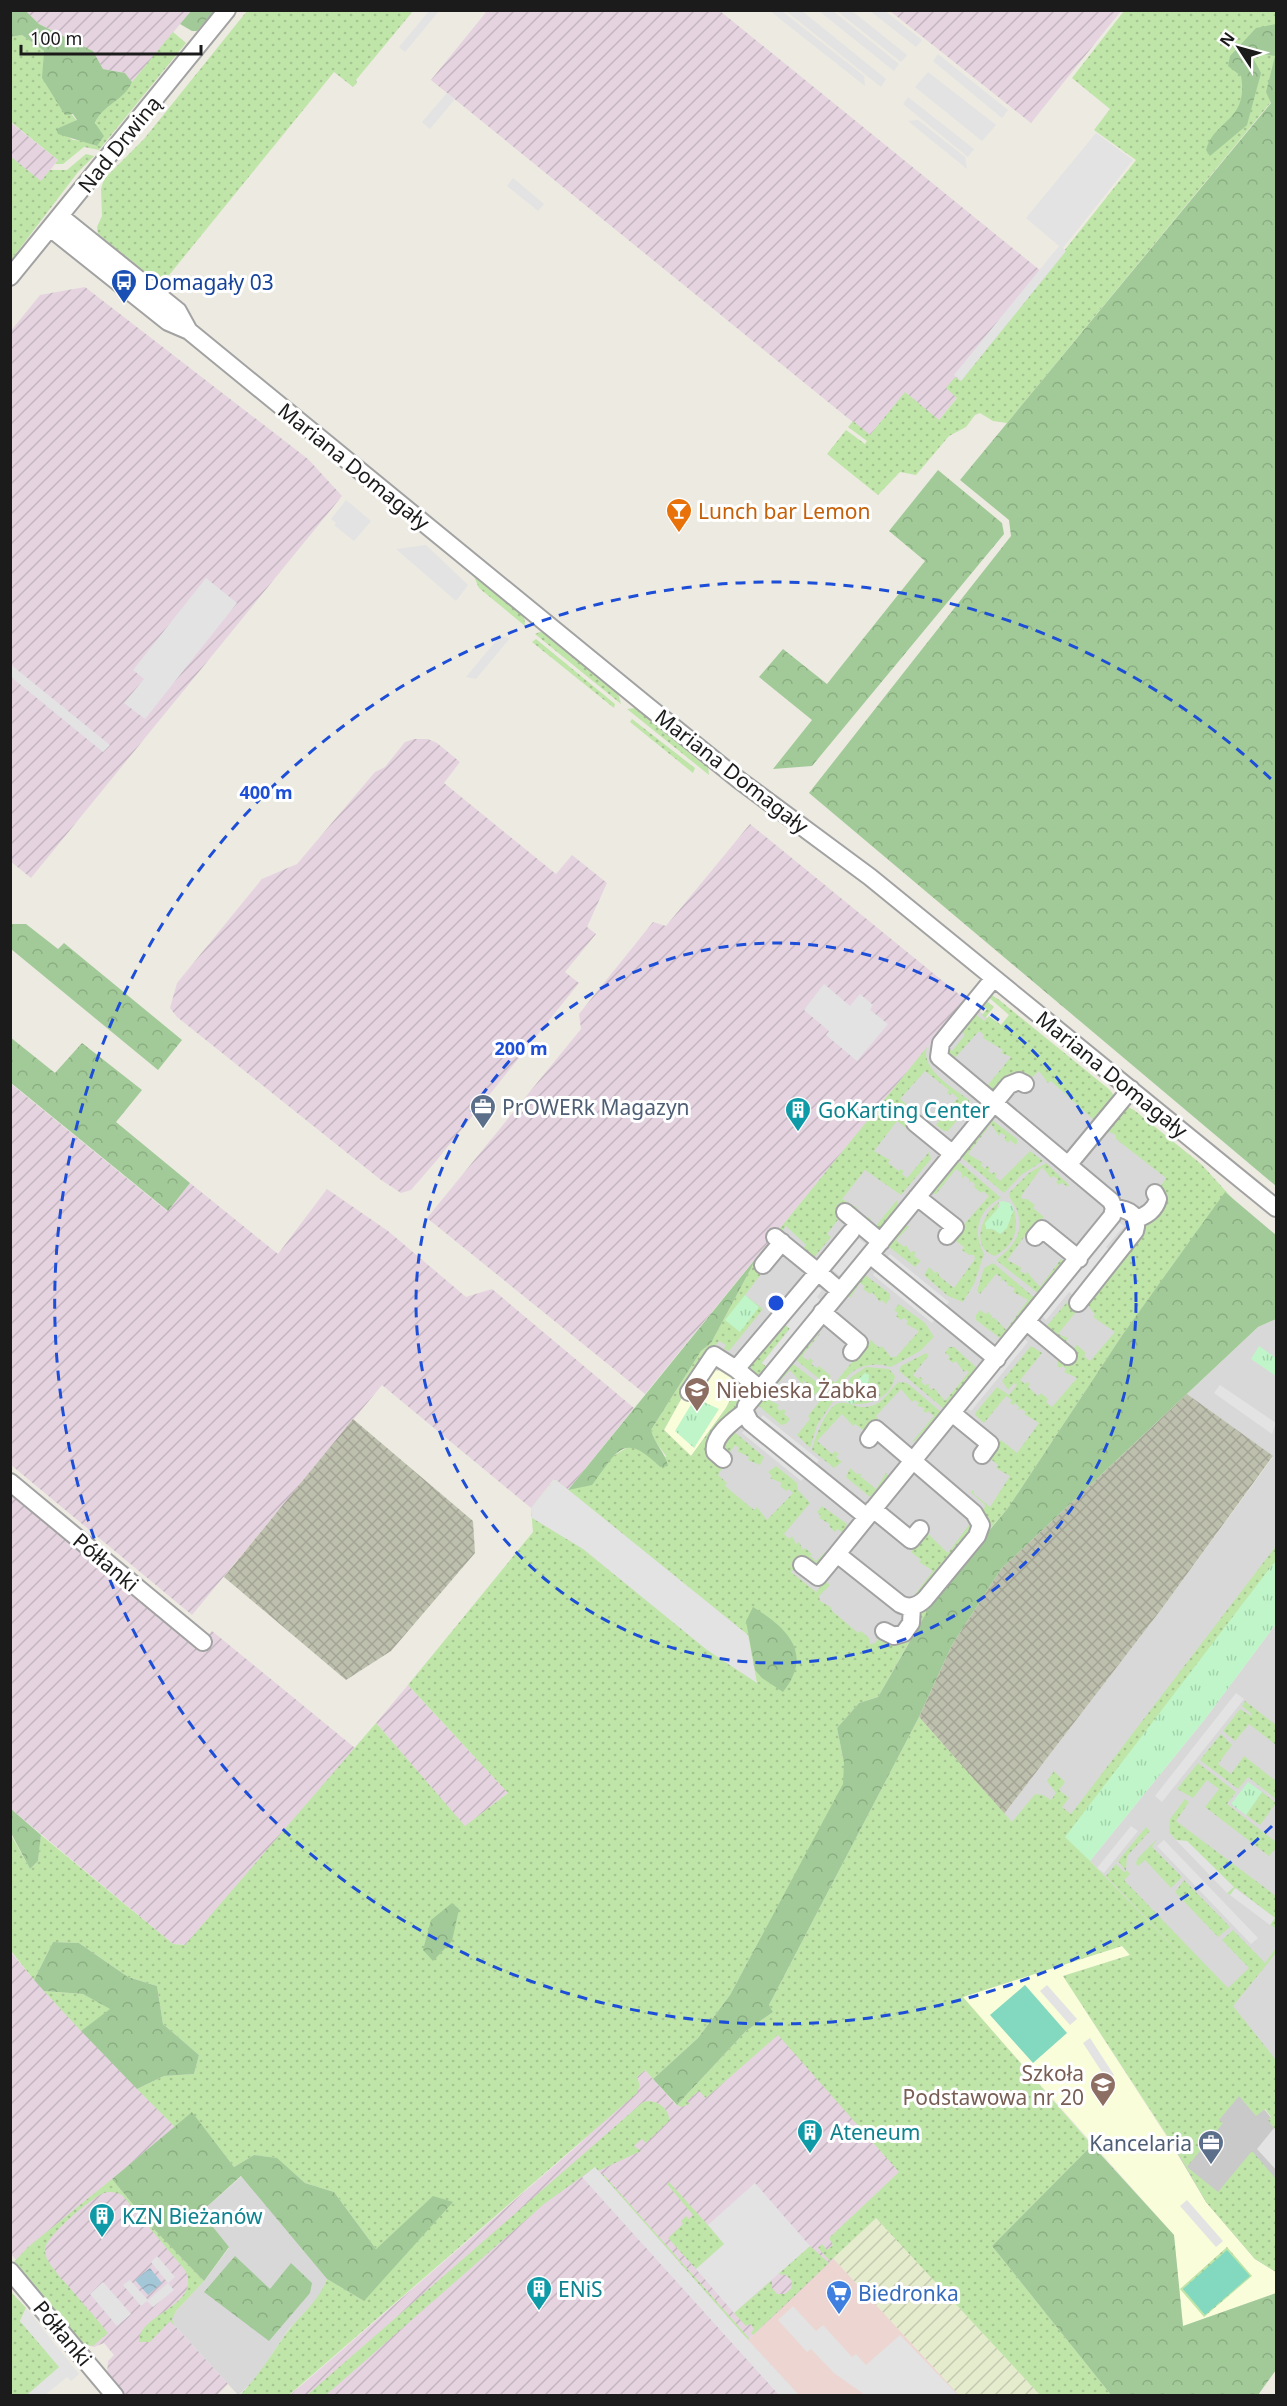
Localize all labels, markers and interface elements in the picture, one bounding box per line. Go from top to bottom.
scale bar [21,18,201,56]
north arrow [1209,18,1269,78]
text: 100 m [30,26,82,50]
text: N [1214,27,1240,51]
street label: Nad Drwiną [71,90,167,198]
bus stop icon: Domagały 03 [109,267,139,305]
place label: Domagały 03 [144,268,274,296]
street label: Mariana Domagały [272,396,436,536]
bar icon: Lunch bar Lemon [664,496,694,534]
place label: Lunch bar Lemon [698,497,870,525]
street label: Mariana Domagały [650,702,815,840]
text: 400 m [239,780,293,804]
street label: Mariana Domagały [1030,1004,1194,1144]
text: 200 m [494,1036,548,1060]
office icon: PrOWERk Magazyn [468,1092,498,1130]
place label: PrOWERk Magazyn [502,1093,690,1121]
building icon: GoKarting Center [783,1095,813,1133]
place label: GoKarting Center [818,1096,990,1124]
centre of rings [766,1293,786,1313]
school or university icon: Niebieska Żabka [682,1375,712,1413]
place label: Niebieska Żabka [716,1376,878,1404]
street label: Półłanki [67,1526,145,1598]
place label: Szkoła Podstawowa nr 20 [903,2059,1084,2111]
school or university icon: Szkoła Podstawowa nr 20 [1088,2070,1118,2108]
building icon: Ateneum [795,2117,825,2155]
place label: Ateneum [830,2118,920,2146]
office icon: Kancelaria [1196,2128,1226,2166]
place label: Kancelaria [1089,2129,1192,2157]
building icon: KZN Bieżanów [87,2201,117,2239]
place label: KZN Bieżanów [122,2202,263,2230]
building icon: ENiS [524,2274,554,2312]
place label: ENiS [558,2275,603,2303]
supermarket icon: Biedronka [824,2278,854,2316]
place label: Biedronka [858,2279,959,2307]
street label: Półłanki [27,2294,99,2372]

